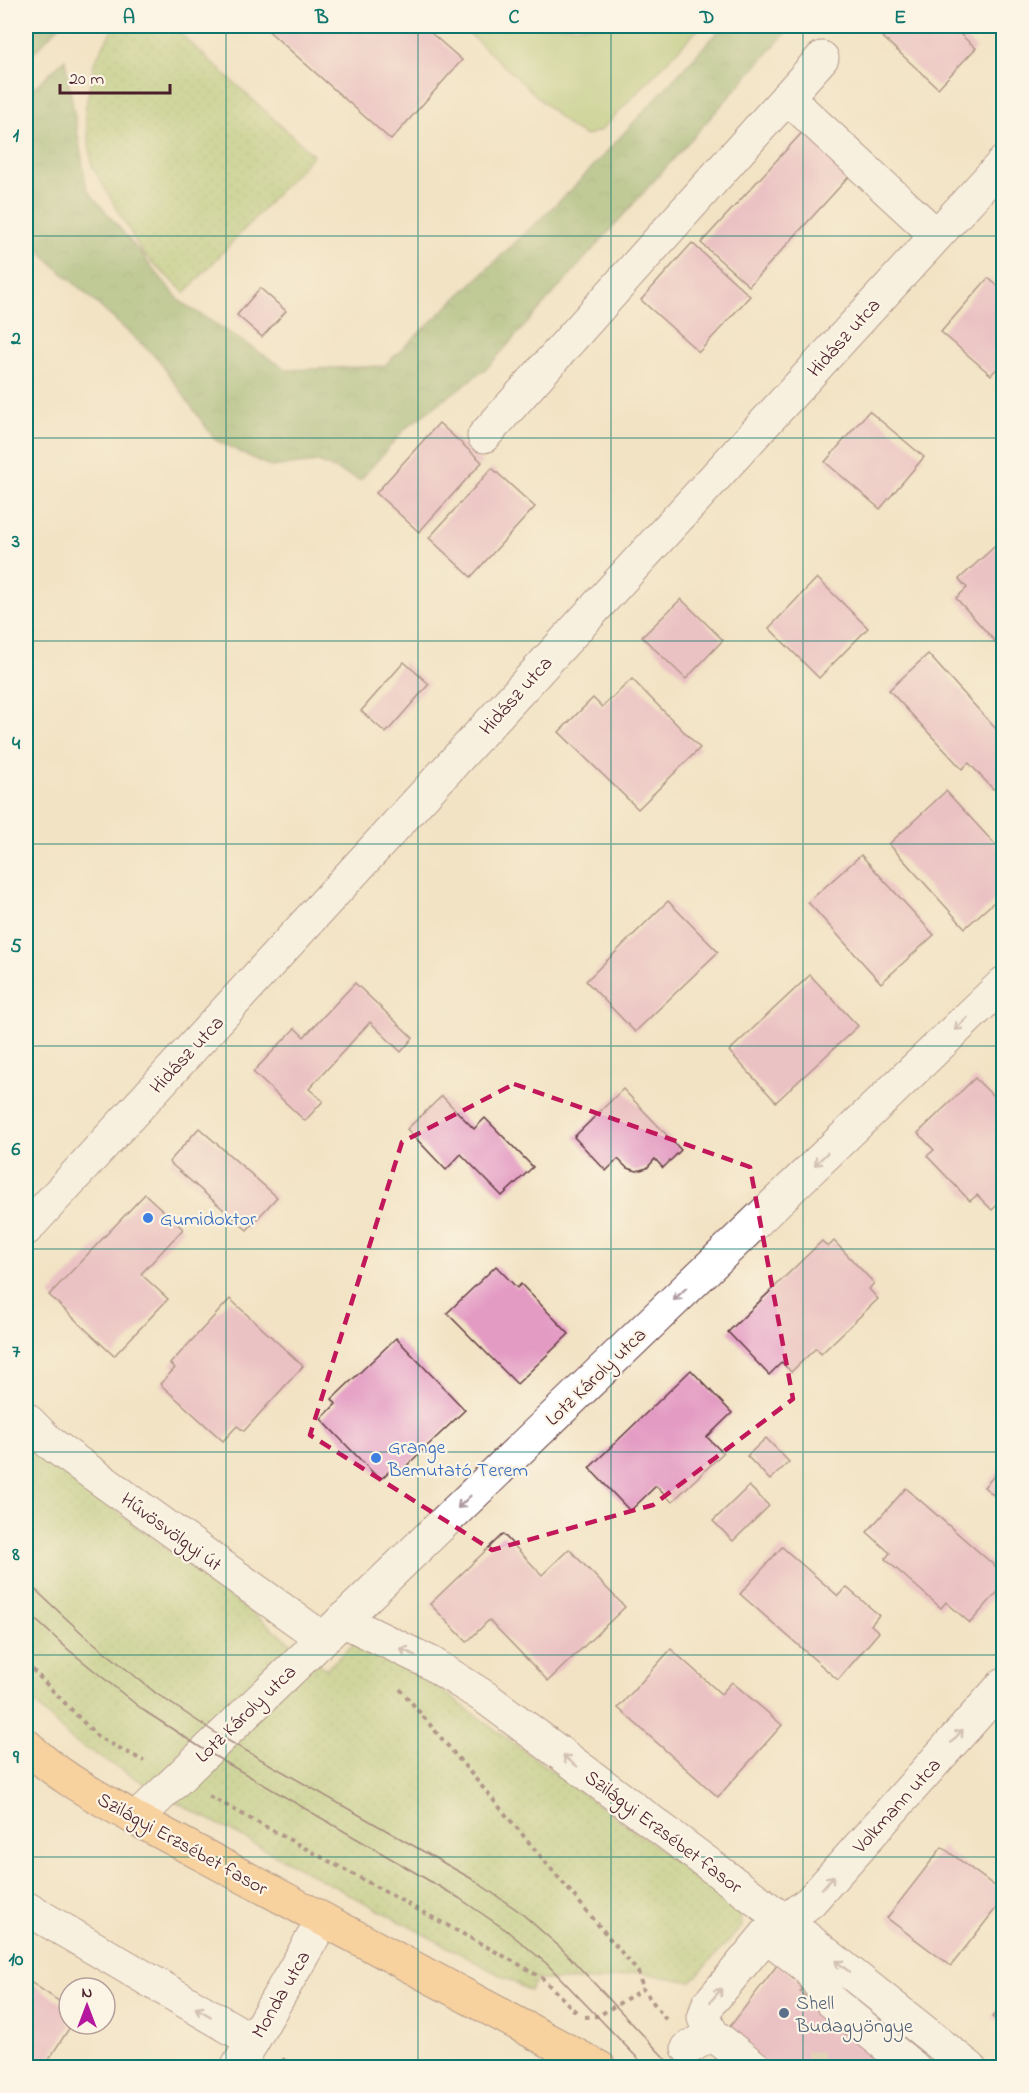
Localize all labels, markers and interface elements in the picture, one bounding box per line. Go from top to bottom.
text: A [123,4,135,33]
text: B [314,4,329,33]
text: C [509,4,520,33]
text: D [699,4,714,33]
text: E [894,4,906,33]
scale bar [60,57,170,95]
text: 20 m [69,67,104,93]
text: 1 [13,122,20,151]
street label: Hidász utca [801,293,888,385]
text: 2 [10,325,21,354]
text: 3 [11,528,20,557]
street label: Hidász utca [473,651,560,743]
text: 4 [12,730,21,759]
text: 5 [10,933,22,962]
street label: Hidász utca [144,1010,232,1101]
one-way arrow [954,1016,969,1031]
text: 6 [12,1136,21,1165]
one-way arrow [813,1152,828,1166]
place label: Gumidoktor [160,1206,257,1235]
marker: Gumidoktor [141,1211,155,1225]
one-way arrow [673,1287,688,1301]
street label: Lotz Károly utca [540,1322,654,1434]
text: 7 [12,1338,21,1367]
place label: Grange Bemutató Terem [387,1434,528,1486]
marker: Grange Bemutató Terem [369,1451,383,1465]
street label: Hűvösvölgyi út [113,1486,227,1581]
one-way arrow [457,1495,472,1509]
text: 8 [11,1541,20,1570]
one-way arrow [400,1646,418,1658]
street label: Lotz Károly utca [190,1659,304,1771]
one-way arrow [950,1729,964,1744]
text: 9 [12,1744,20,1773]
street label: Volkmann utca [846,1752,949,1862]
one-way arrow [562,1755,578,1768]
street label: Szilágyi Erzsébet fasor [577,1764,748,1903]
street label: Szilágyi Erzsébet fasor [91,1786,273,1905]
one-way arrow [821,1874,835,1889]
text: 10 [9,1946,24,1975]
street label: Monda utca [245,1946,319,2045]
one-way arrow [834,1960,850,1973]
north arrow [57,1976,117,2036]
text: N [82,1981,93,2005]
one-way arrow [709,1988,723,2003]
place label: Shell Budagyöngye [795,1990,913,2043]
one-way arrow [195,2005,212,2017]
marker: Shell Budagyöngye [777,2006,791,2020]

